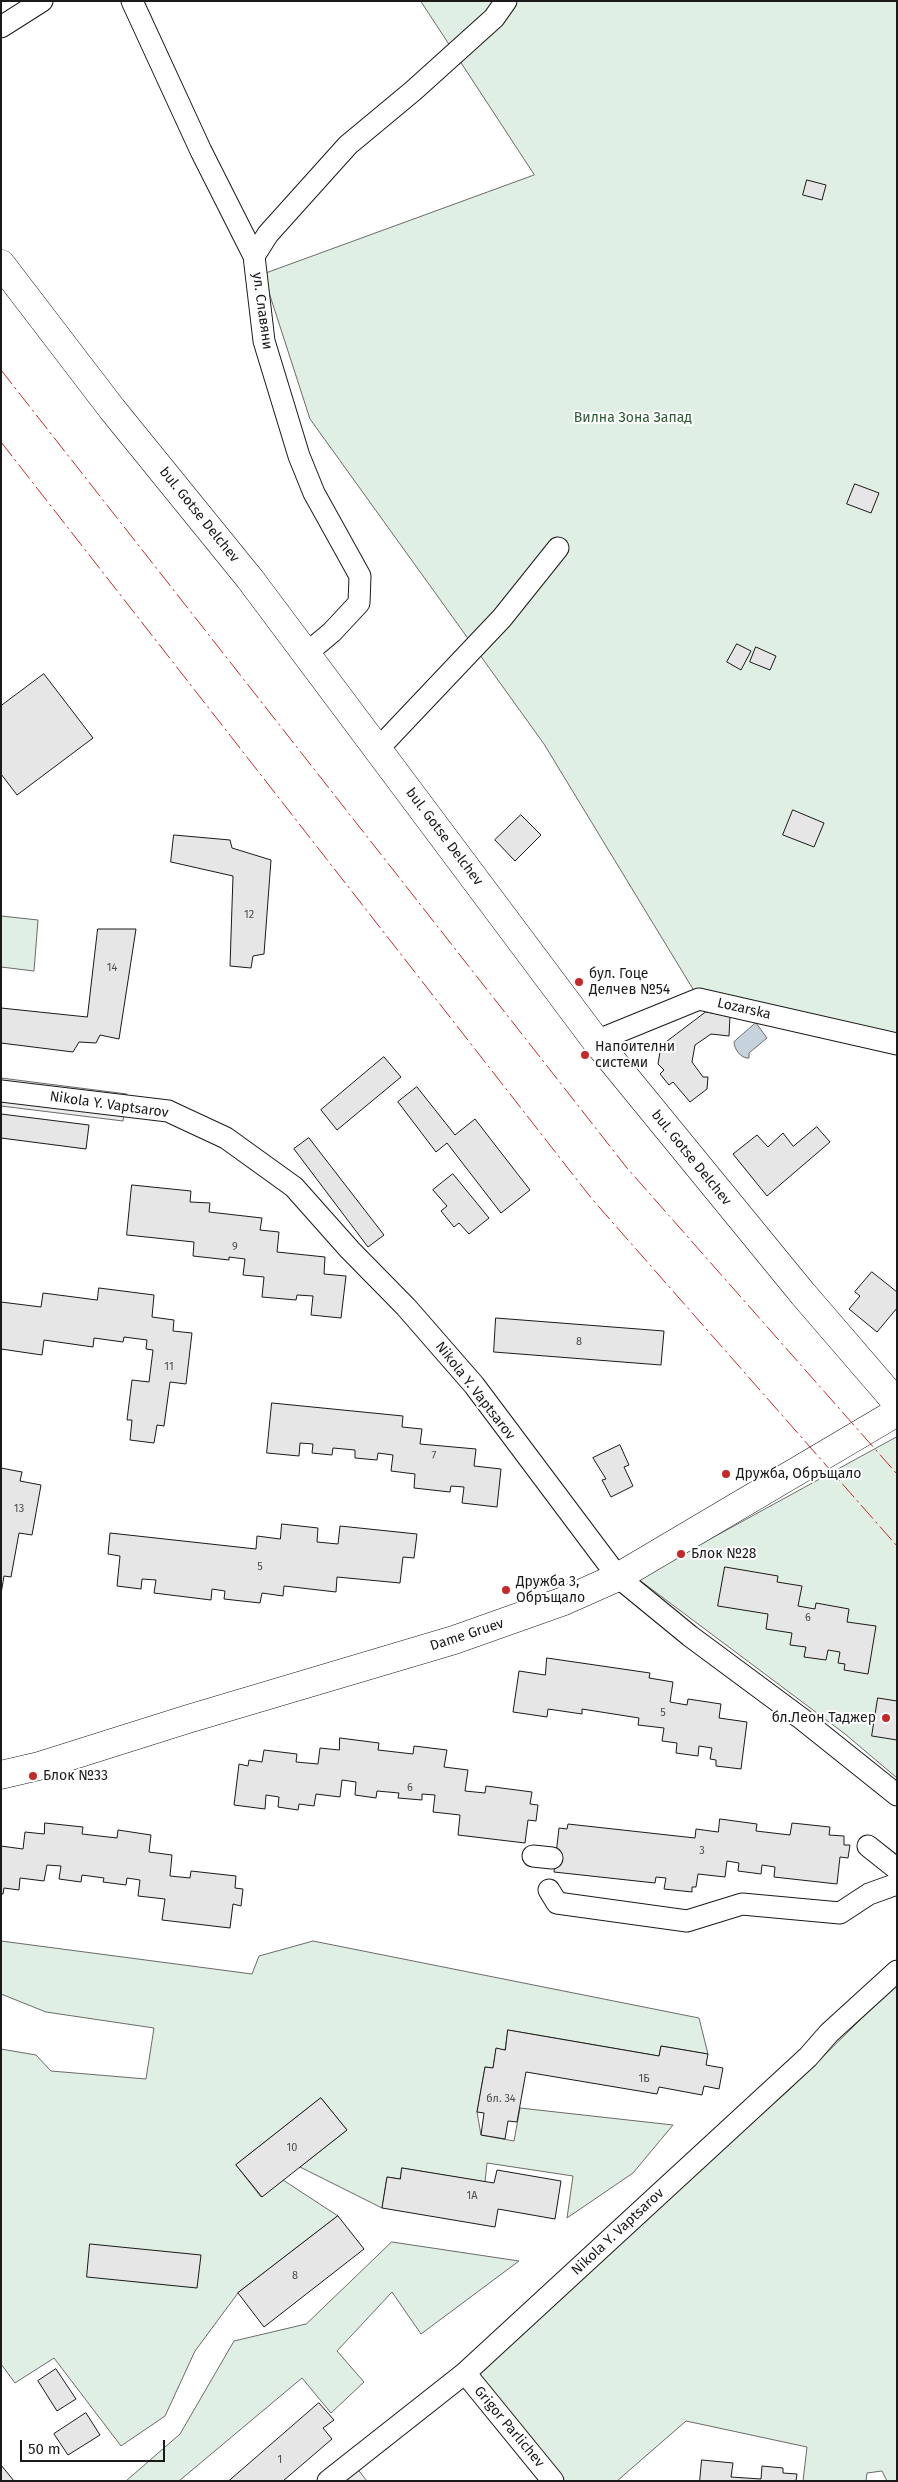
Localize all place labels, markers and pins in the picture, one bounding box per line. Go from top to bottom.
place label: бул. Гоце Делчев №54 [589,966,670,999]
marker: бул. Гоце Делчев №54 [573,976,585,988]
place label: Напоителни системи [595,1039,675,1072]
marker: Напоителни системи [579,1049,591,1061]
place label: Дружба, Обръщало [736,1466,862,1482]
marker: Дружба, Обръщало [720,1468,732,1480]
place label: Блок №28 [691,1546,757,1562]
marker: Блок №28 [675,1548,687,1560]
place label: Дружба 3, Обръщало [516,1574,585,1606]
marker: Дружба 3, Обръщало [500,1584,512,1596]
place label: бл.Леон Таджер [772,1710,876,1726]
marker: бл.Леон Таджер [880,1712,892,1724]
place label: Блок №33 [43,1768,108,1784]
marker: Блок №33 [27,1770,39,1782]

